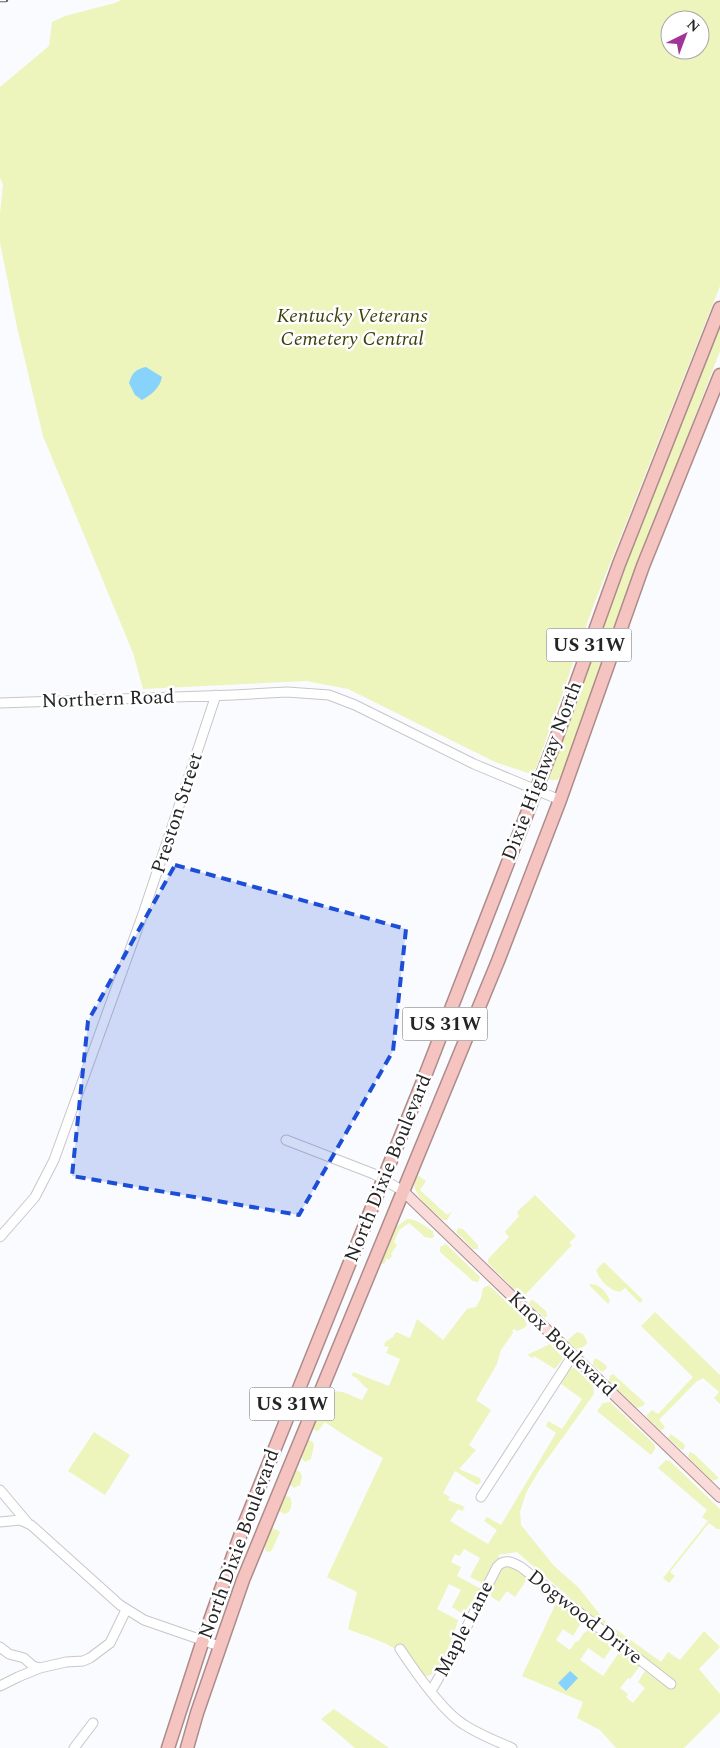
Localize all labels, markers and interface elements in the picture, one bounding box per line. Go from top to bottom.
north arrow [660,10,710,60]
text: N [682,14,705,37]
park label: Kentucky Veterans Cemetery Central [276,301,428,354]
road number: US 31W [546,628,632,662]
street label: Dixie Highway North [494,677,590,865]
street label: Northern Road [41,682,175,716]
street label: Preston Street [143,749,211,877]
road number: US 31W [402,1008,488,1040]
street label: North Dixie Boulevard [337,1069,439,1267]
street label: Knox Boulevard [501,1284,623,1404]
road number: US 31W [250,1388,334,1420]
street label: North Dixie Boulevard [191,1445,287,1643]
street label: Dogwood Drive [521,1562,649,1672]
street label: Maple Lane [427,1576,501,1682]

